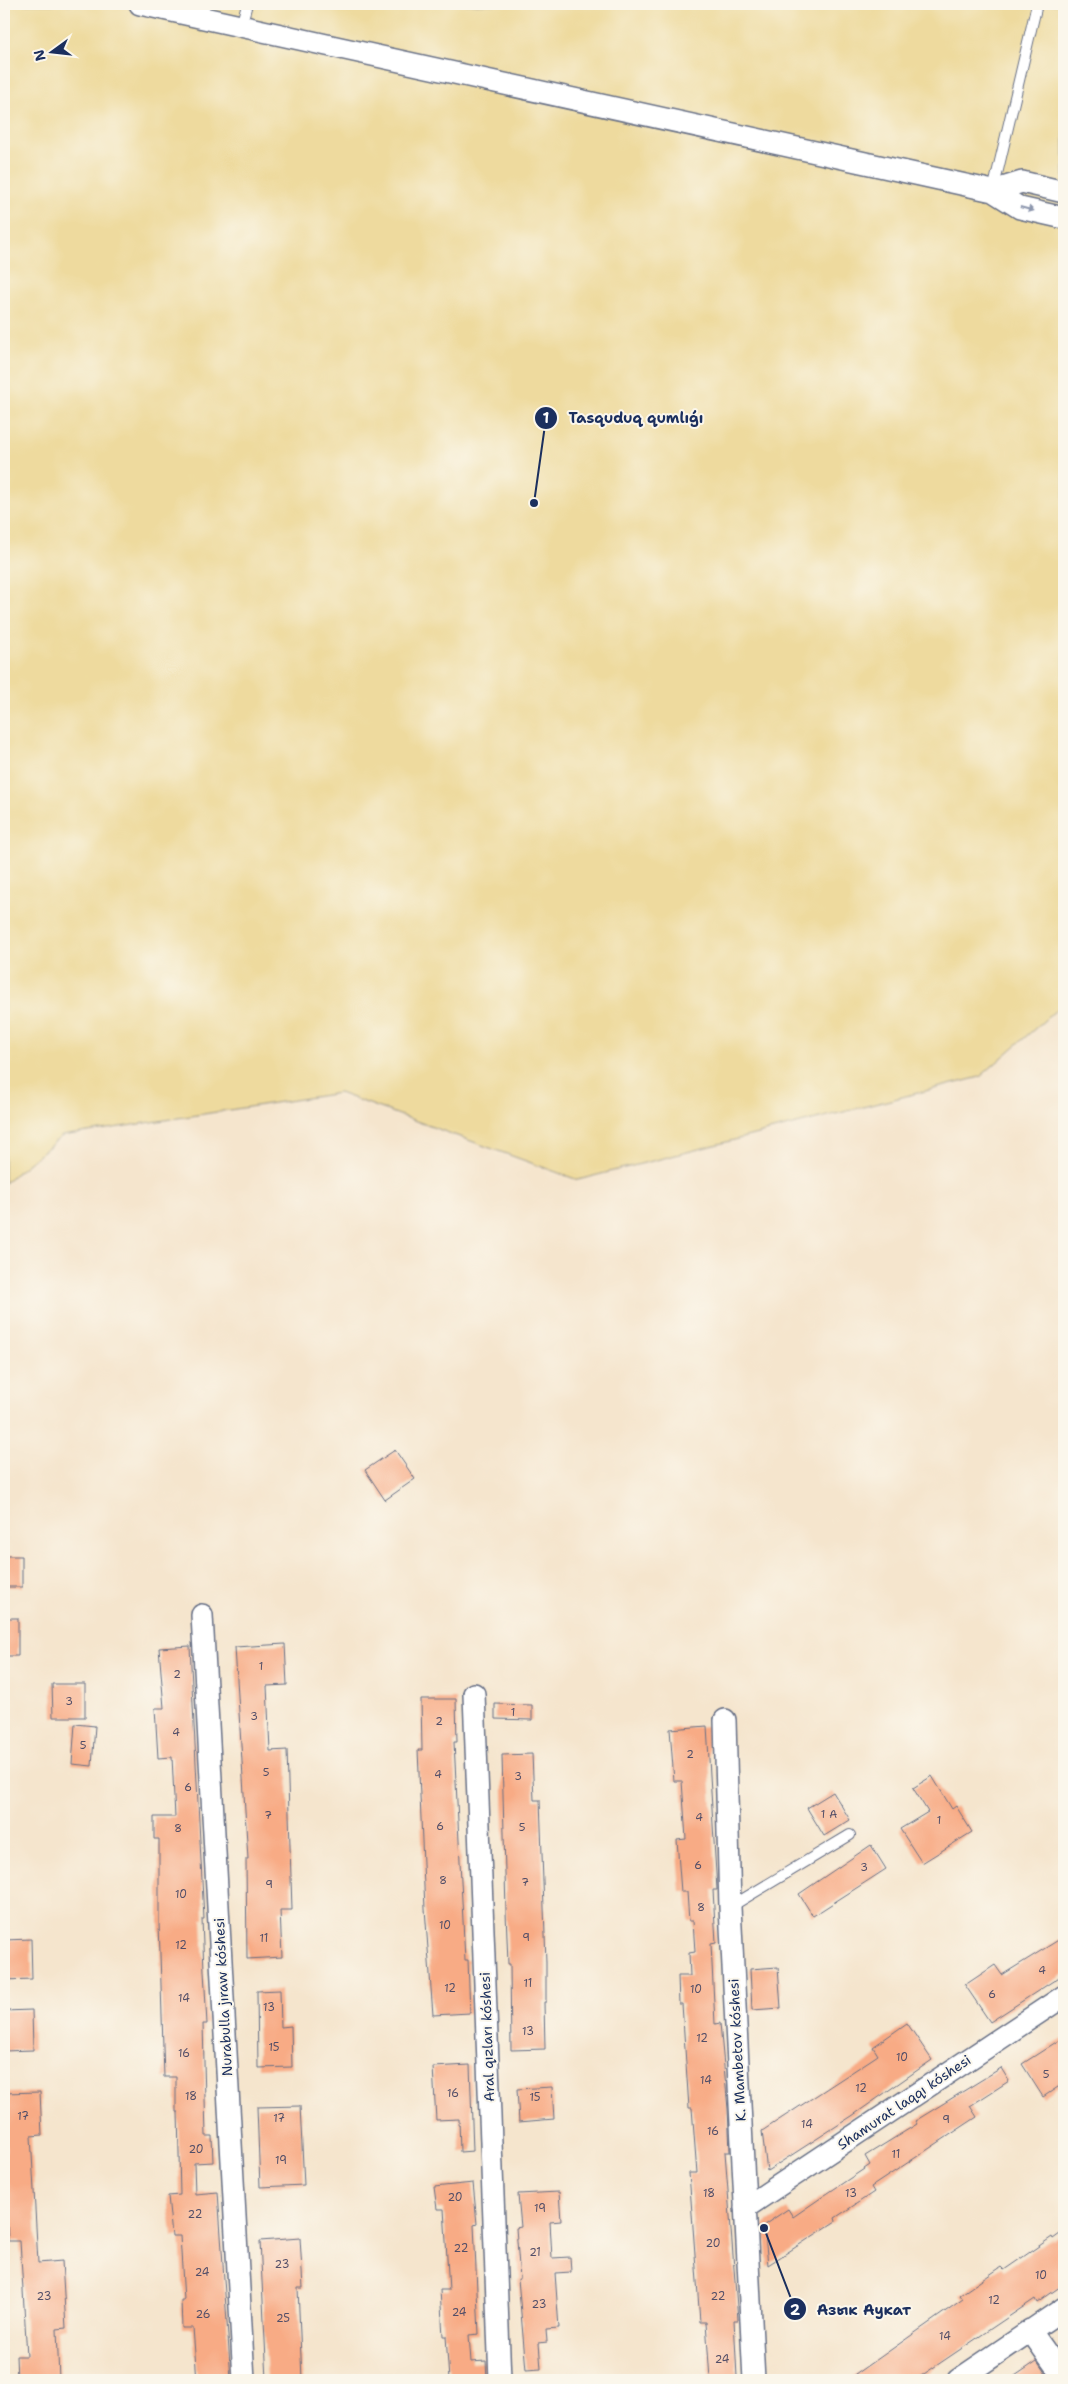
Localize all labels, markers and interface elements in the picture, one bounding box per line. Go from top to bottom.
north arrow [28,28,78,78]
text: N [29,48,50,63]
one-way arrow [1019,205,1034,213]
callout: Tasquduq qumlıǵı [534,403,714,433]
text: 1 [543,408,550,428]
text: Tasquduq qumlıǵı [569,408,703,428]
house number: 1 [259,1659,263,1674]
house number: 2 [173,1667,181,1682]
house number: 3 [65,1694,73,1709]
house number: 1 [511,1705,515,1720]
house number: 3 [250,1709,258,1724]
house number: 2 [435,1714,443,1729]
house number: 4 [172,1725,180,1740]
house number: 5 [80,1738,87,1753]
house number: 2 [686,1747,694,1762]
house number: 5 [263,1765,270,1780]
house number: 4 [434,1767,442,1782]
house number: 3 [514,1769,522,1784]
house number: 6 [184,1780,192,1795]
house number: 1 А [821,1807,837,1822]
house number: 7 [264,1808,272,1823]
house number: 4 [695,1810,703,1825]
house number: 1 [937,1813,941,1828]
house number: 6 [436,1819,444,1834]
house number: 5 [519,1820,526,1835]
house number: 8 [174,1821,182,1836]
house number: 6 [694,1858,702,1873]
house number: 3 [860,1860,868,1875]
house number: 8 [439,1873,447,1888]
house number: 7 [521,1875,529,1890]
house number: 9 [265,1877,273,1892]
house number: 10 [175,1887,187,1902]
house number: 8 [697,1900,705,1915]
street label: Nurabulla jıraw kóshesi [210,1917,236,2077]
house number: 10 [439,1918,451,1933]
house number: 9 [522,1930,530,1945]
house number: 11 [260,1931,268,1946]
house number: 12 [175,1938,187,1953]
house number: 4 [1038,1963,1046,1978]
street label: Aral qızları kóshesi [476,1972,498,2102]
house number: 11 [524,1976,532,1991]
street label: K. Mambetov kóshesi [724,1978,750,2122]
house number: 12 [444,1981,456,1996]
house number: 10 [690,1982,702,1997]
house number: 6 [988,1987,996,2002]
house number: 14 [178,1991,190,2006]
house number: 13 [263,2000,275,2015]
house number: 13 [522,2024,534,2039]
house number: 12 [696,2031,708,2046]
house number: 15 [268,2040,280,2055]
house number: 16 [178,2046,190,2061]
house number: 10 [896,2050,908,2065]
street label: Shamurat laqqı kóshesi [834,2051,974,2153]
house number: 5 [1043,2067,1050,2082]
house number: 14 [700,2073,712,2088]
house number: 12 [855,2081,867,2096]
house number: 16 [447,2086,459,2101]
house number: 18 [185,2089,197,2104]
house number: 15 [529,2090,541,2105]
house number: 17 [17,2109,29,2124]
house number: 17 [273,2111,285,2126]
house number: 9 [942,2112,950,2127]
house number: 14 [801,2117,813,2132]
house number: 16 [707,2124,719,2139]
house number: 20 [188,2142,204,2157]
house number: 11 [892,2147,900,2162]
house number: 19 [275,2153,287,2168]
house number: 18 [703,2186,715,2201]
house number: 13 [845,2186,857,2201]
house number: 20 [447,2190,463,2205]
house number: 19 [534,2201,546,2216]
house number: 22 [188,2207,202,2222]
house number: 20 [705,2236,721,2251]
house number: 22 [454,2241,468,2256]
house number: 21 [529,2245,541,2260]
house number: 23 [275,2257,289,2272]
house number: 24 [195,2265,210,2280]
house number: 10 [1035,2268,1047,2283]
house number: 23 [37,2289,51,2304]
house number: 22 [711,2289,725,2304]
house number: 12 [988,2293,1000,2308]
callout: Азык Аукат [782,2294,921,2324]
house number: 23 [532,2297,546,2312]
text: 2 [790,2300,801,2320]
text: Азык Аукат [817,2300,911,2320]
house number: 24 [452,2305,467,2320]
house number: 26 [196,2307,210,2322]
house number: 25 [276,2311,290,2326]
house number: 14 [939,2329,951,2344]
house number: 24 [715,2352,730,2367]

